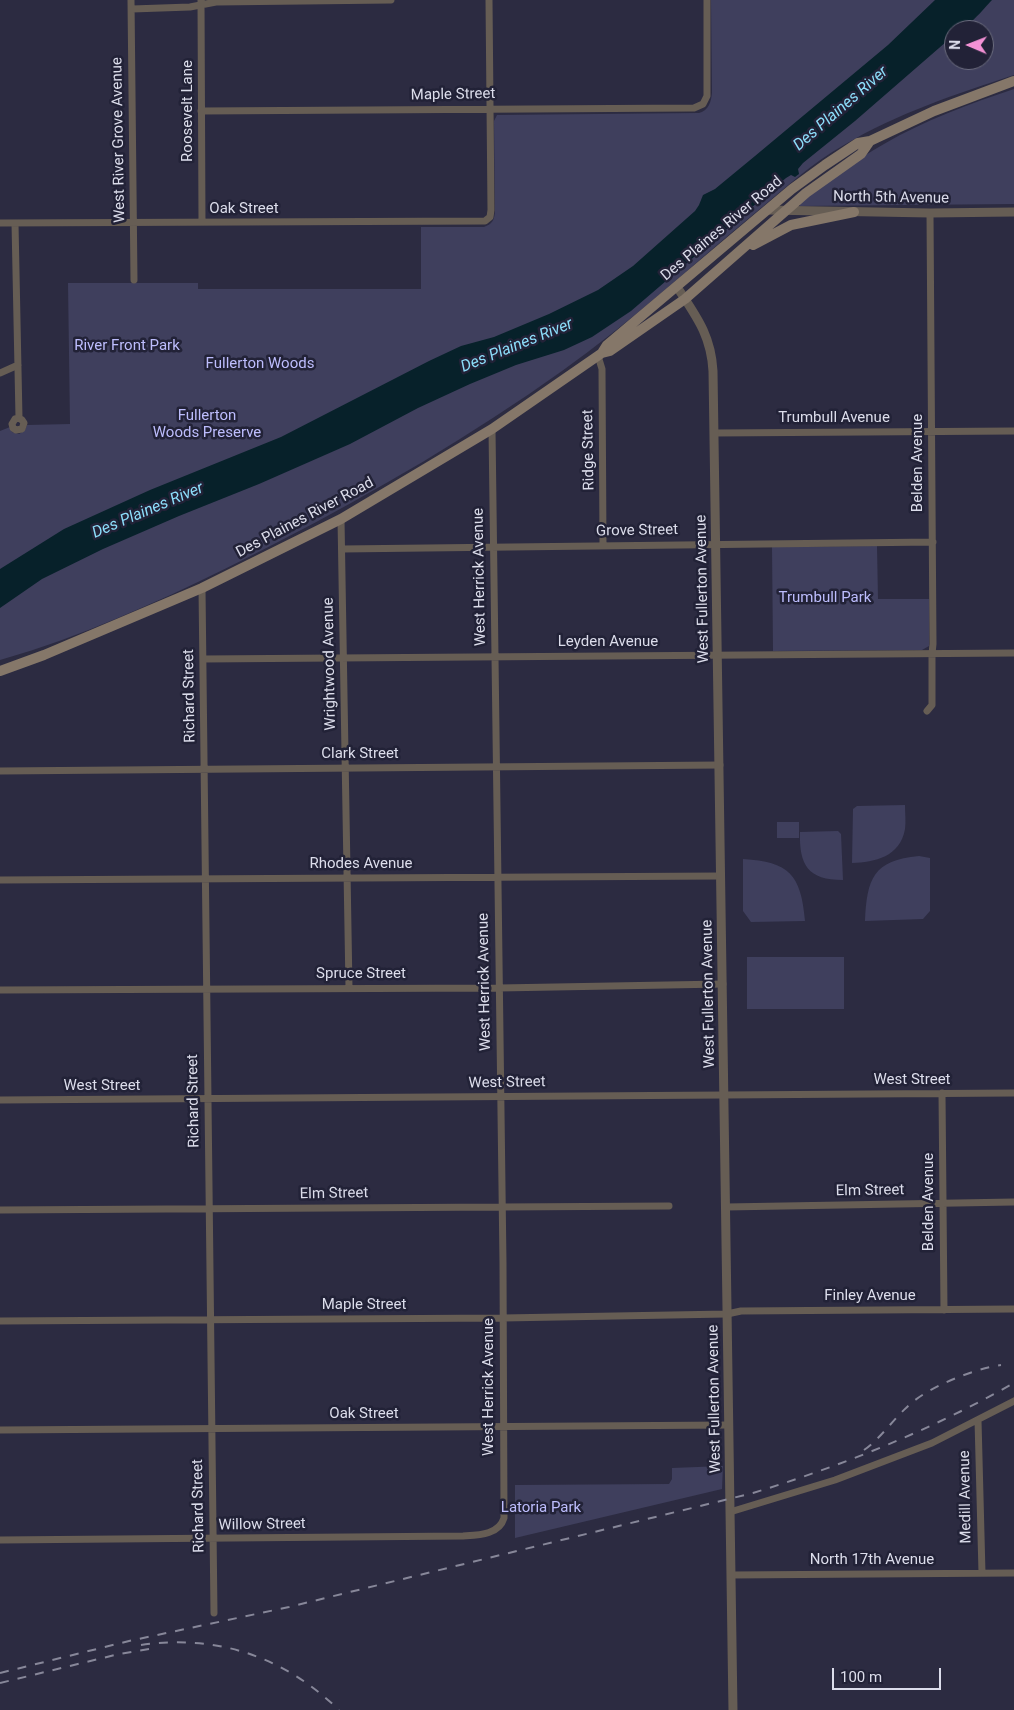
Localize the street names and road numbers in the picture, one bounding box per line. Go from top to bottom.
street label: West River Grove Avenue [109,57,129,223]
street label: Roosevelt Lane [179,60,197,162]
street label: Maple Street [411,85,495,105]
street label: Des Plaines River Road [658,173,786,285]
street label: North 5th Avenue [833,188,949,208]
street label: Oak Street [209,200,279,218]
street label: Ridge Street [579,409,599,491]
street label: Trumbull Avenue [778,409,890,427]
street label: Belden Avenue [909,414,927,512]
street label: Des Plaines River Road [233,474,377,562]
street label: West Herrick Avenue [470,508,490,646]
street label: West Fullerton Avenue [693,514,713,664]
street label: Grove Street [596,521,678,541]
street label: Wrightwood Avenue [320,597,340,731]
street label: Leyden Avenue [558,633,658,651]
street label: Richard Street [180,649,200,743]
street label: Clark Street [321,745,399,763]
street label: Rhodes Avenue [310,855,412,873]
street label: West Herrick Avenue [475,913,495,1051]
street label: West Fullerton Avenue [699,919,719,1069]
street label: Spruce Street [316,965,406,983]
street label: Richard Street [184,1054,204,1148]
street label: West Street [874,1071,950,1089]
street label: West Street [468,1073,546,1093]
street label: West Street [64,1077,140,1095]
street label: Belden Avenue [920,1153,938,1251]
street label: Elm Street [836,1181,904,1201]
street label: Elm Street [300,1184,368,1204]
street label: Finley Avenue [824,1287,916,1305]
street label: Maple Street [322,1296,406,1314]
street label: West Herrick Avenue [480,1318,498,1456]
street label: West Fullerton Avenue [705,1324,725,1474]
street label: Oak Street [329,1405,399,1423]
street label: Medill Avenue [956,1450,976,1544]
street label: Richard Street [189,1459,209,1553]
street label: Willow Street [218,1515,306,1535]
street label: North 17th Avenue [810,1551,934,1569]

